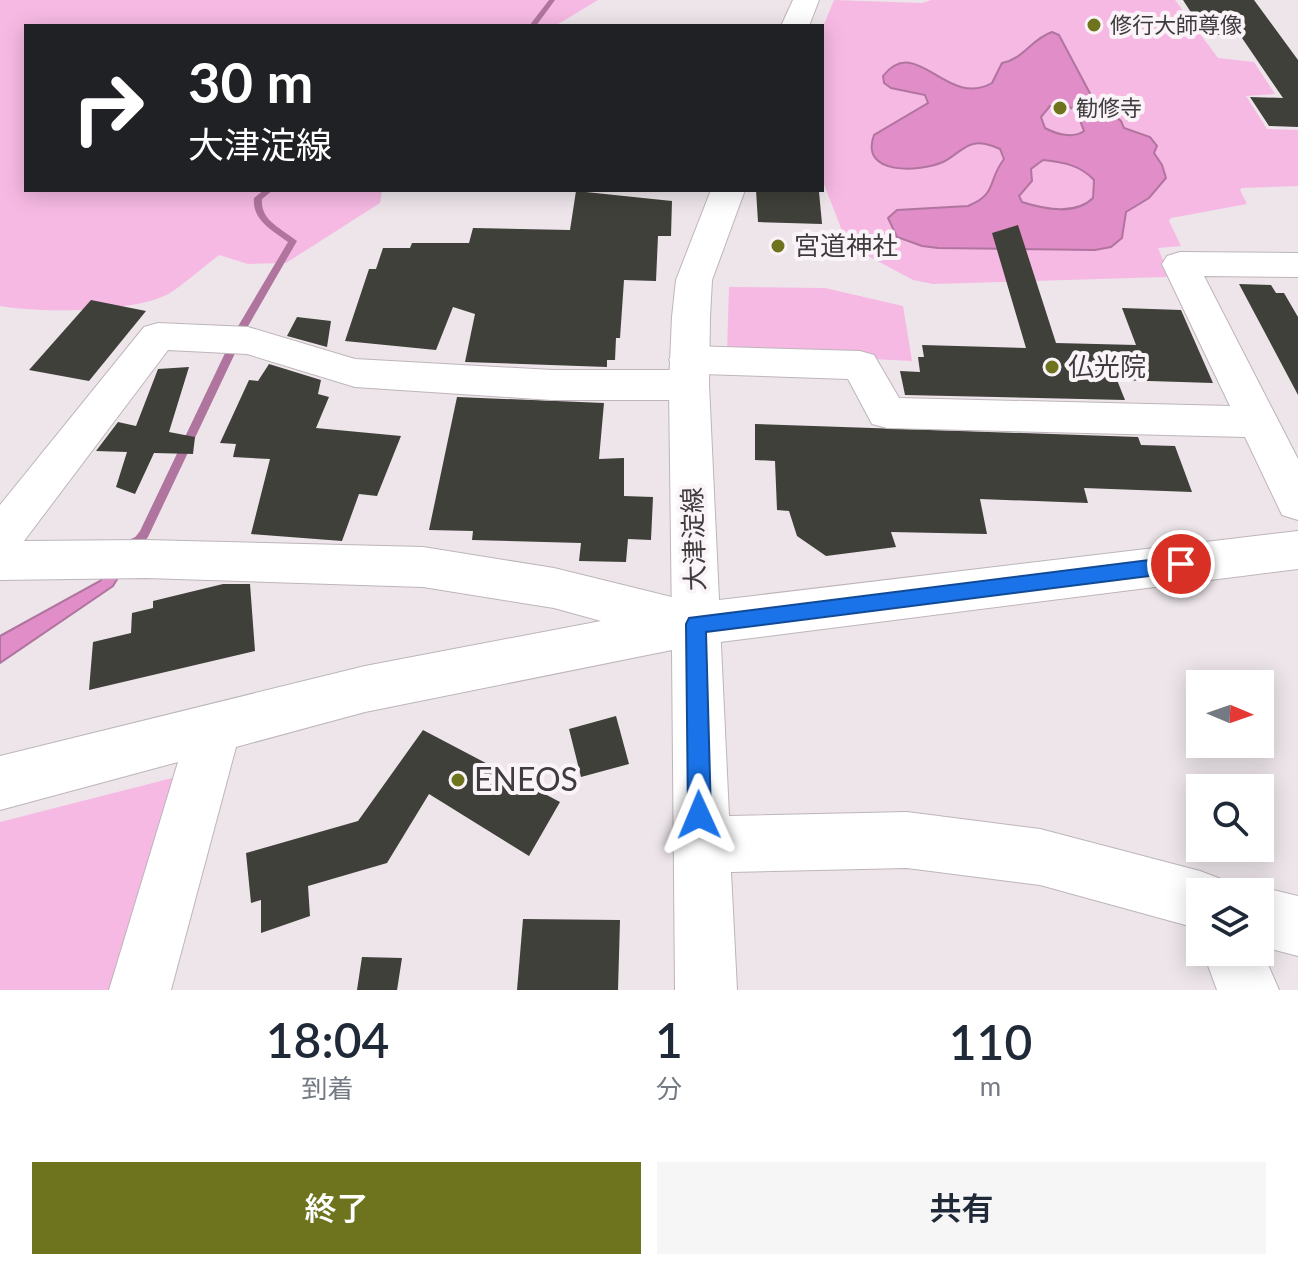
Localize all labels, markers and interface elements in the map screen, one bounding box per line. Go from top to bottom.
place label: 修行大師尊像 [1110,11,1242,38]
marker: 修行大師尊像 [1085,16,1103,34]
text: 30 m [188,48,313,115]
icon: right [56,56,160,160]
place label: 勧修寺 [1076,94,1142,121]
marker: 勧修寺 [1051,99,1069,117]
text: 大津淀線 [188,122,332,166]
place label: 宮道神社 [794,229,898,261]
marker: 宮道神社 [769,237,787,255]
place label: 仏光院 [1068,350,1146,382]
marker: 仏光院 [1043,358,1061,376]
street label: 大津淀線 [675,487,711,592]
pin [1147,530,1215,598]
icon: arrive [1159,542,1203,586]
north arrow [1186,670,1274,758]
map controls [1186,670,1274,966]
place label: ENEOS [474,759,578,798]
marker: ENEOS [449,771,467,789]
position arrow [657,773,741,857]
button: search [1186,774,1274,862]
button: layers [1186,878,1274,966]
text: 18:04 [266,1011,389,1068]
text: 1 [655,1011,683,1068]
text: 110 [949,1013,1032,1070]
text: m [980,1070,1001,1102]
text: 到着 [302,1072,354,1104]
text: 分 [656,1072,682,1104]
button: 終了 [32,1162,641,1254]
button: 共有 [657,1162,1266,1254]

